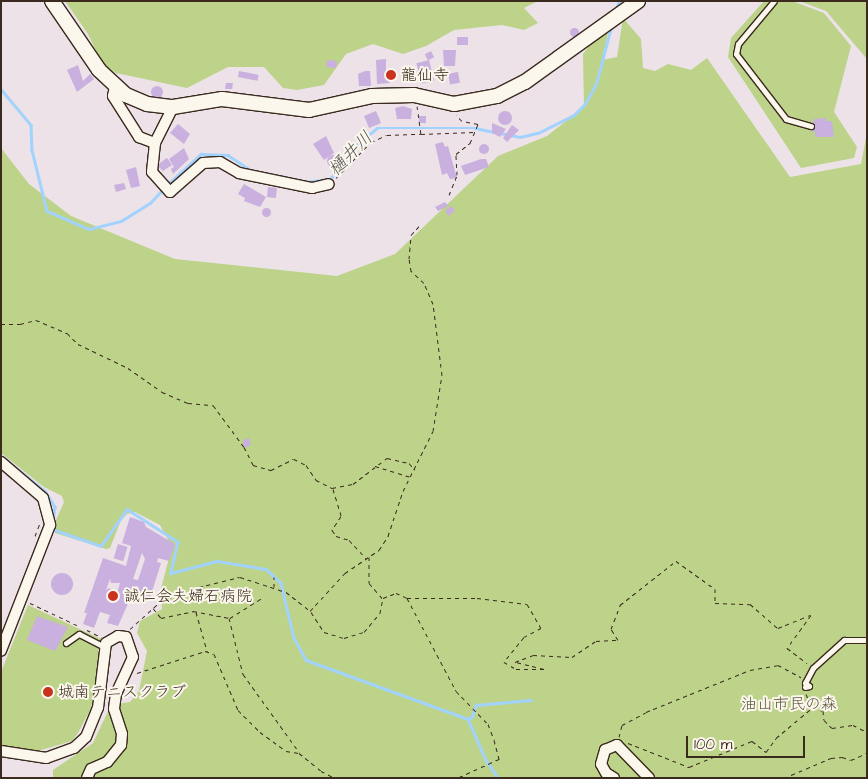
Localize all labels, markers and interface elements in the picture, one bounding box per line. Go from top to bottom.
place label: 龍仙寺 [401,65,449,85]
marker: 龍仙寺 [385,69,397,81]
water label: 樋井川 [324,127,378,181]
place label: 誠仁会夫婦石病院 [124,586,252,606]
marker: 誠仁会夫婦石病院 [106,589,120,603]
place label: 城南テニスクラブ [58,682,186,702]
marker: 城南テニスクラブ [42,686,54,698]
park label: 油山市民の森 [741,694,837,714]
scale bar [688,726,807,758]
text: 100 m [694,734,733,755]

